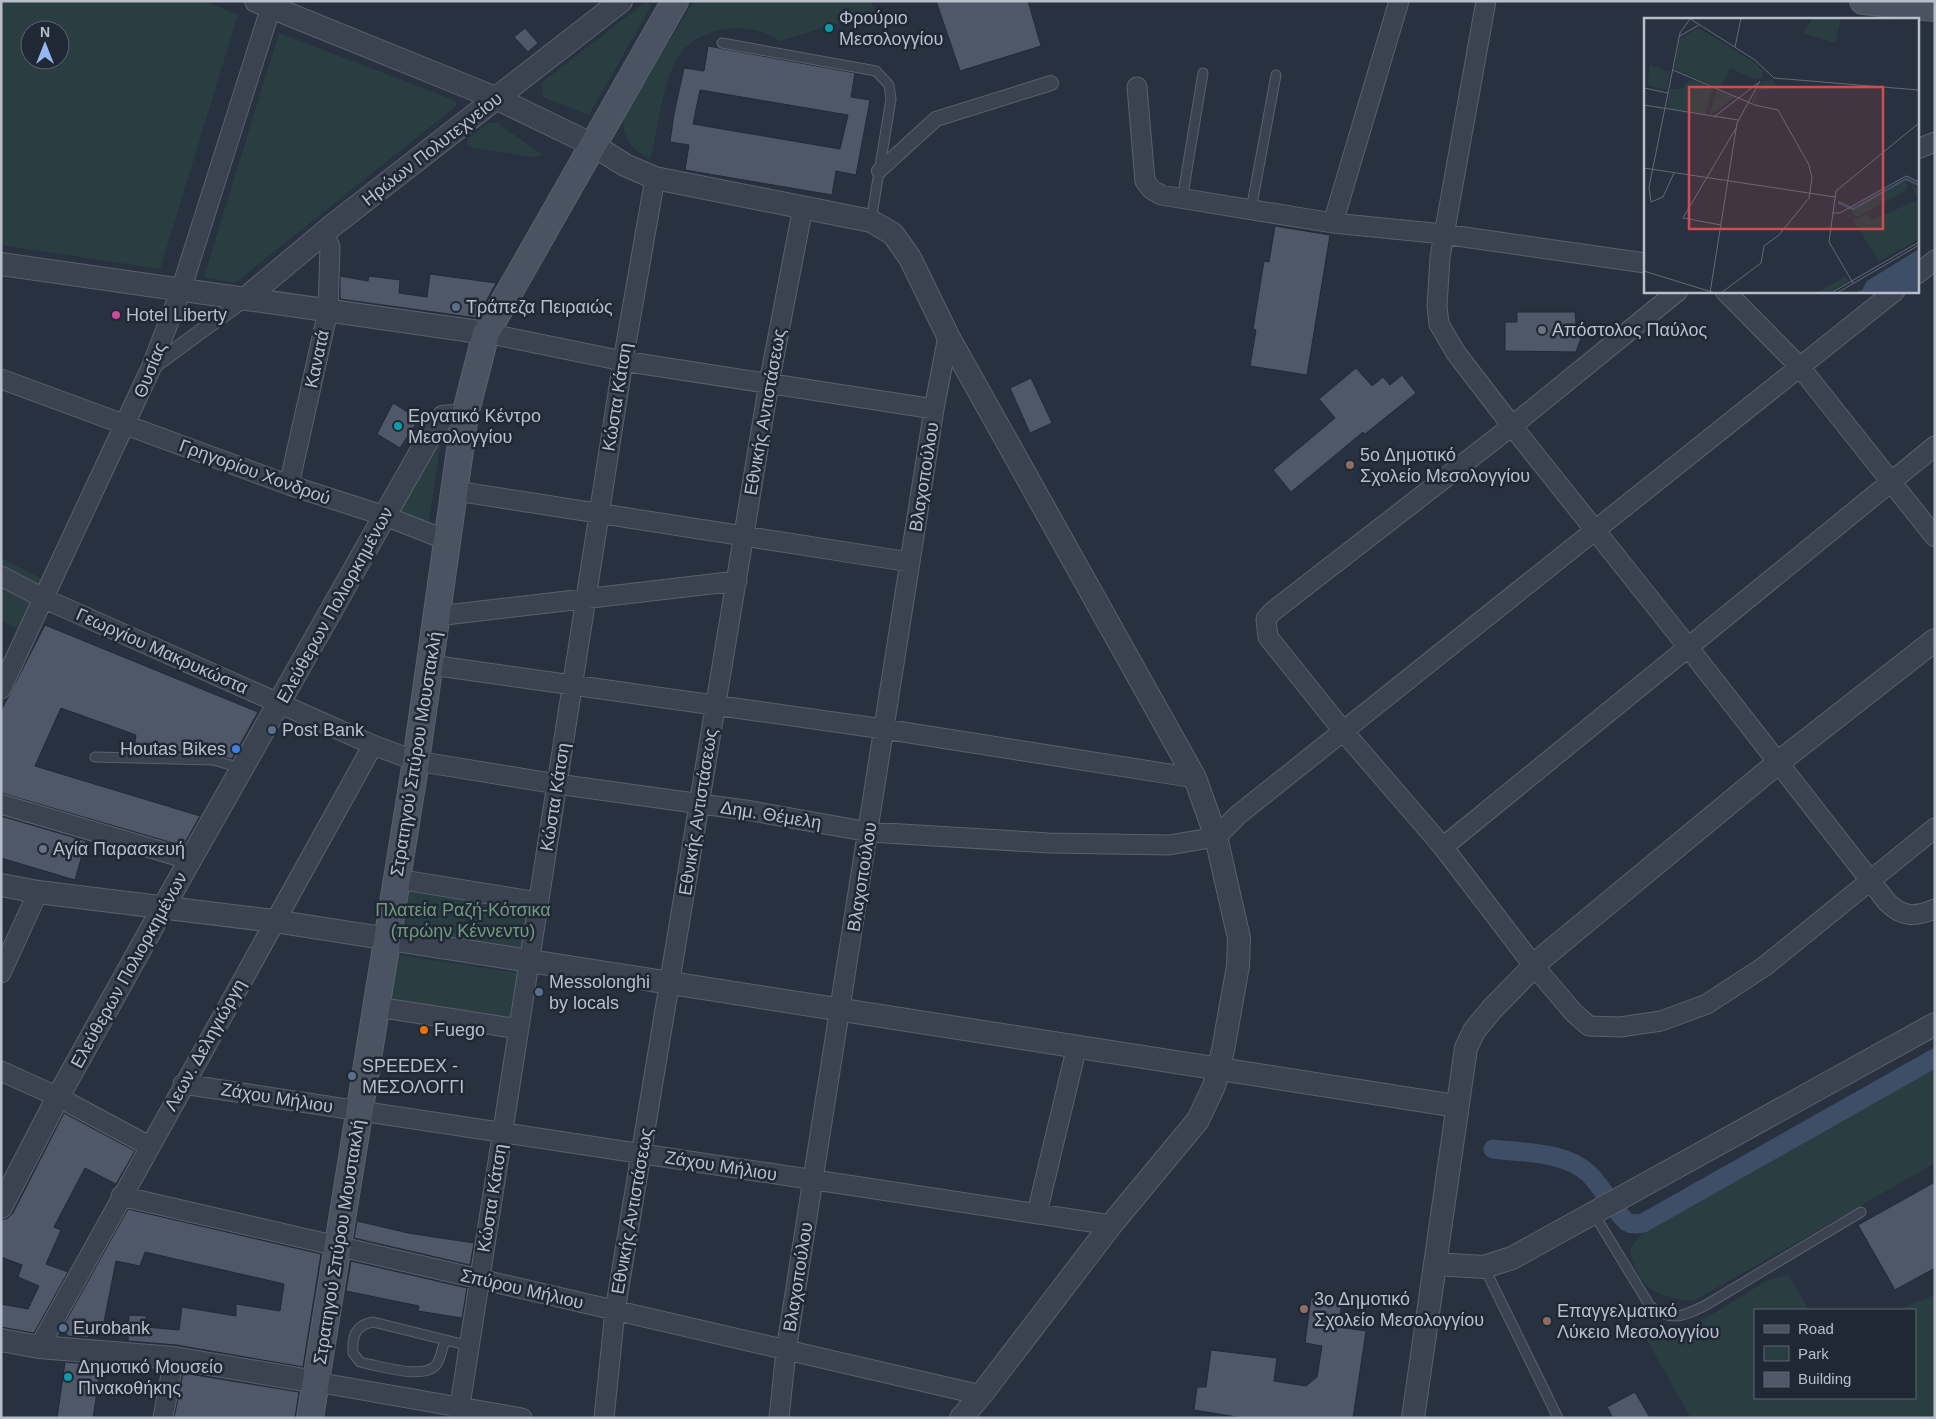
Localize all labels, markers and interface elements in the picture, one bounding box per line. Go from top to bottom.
place label: Φρούριο Μεσολογγίου [839,8,943,49]
inset map [1644,18,1918,292]
north arrow [20,20,70,70]
marker: Φρούριο Μεσολογγίου [823,22,835,34]
text: N [40,24,50,40]
street label: Ηρώων Πολυτεχνείου [358,88,506,210]
place label: Τράπεζα Πειραιώς [466,297,613,317]
marker: Τράπεζα Πειραιώς [450,301,462,313]
place label: Hotel Liberty [126,305,227,325]
marker: Hotel Liberty [110,309,122,321]
place label: Απόστολος Παύλος [1552,320,1707,340]
marker: Απόστολος Παύλος [1536,324,1548,336]
street label: Εθνικής Αντιστάσεως [741,327,790,497]
street label: Κανατά [301,328,333,390]
street label: Θυσίας [130,339,170,401]
street label: Κώστα Κάτση [599,341,635,453]
place label: Eργατικό Κέντρο Μεσολογγίου [408,406,541,447]
marker: Eργατικό Κέντρο Μεσολογγίου [392,420,404,432]
street label: Βλαχοπούλου [905,421,943,533]
street label: Γρηγορίου Χονδρού [177,435,333,509]
place label: 5ο Δημοτικό Σχολείο Μεσολογγίου [1360,445,1530,486]
marker: 5ο Δημοτικό Σχολείο Μεσολογγίου [1344,459,1356,471]
street label: Ελεύθερων Πολιορκημένων [273,504,397,706]
street label: Γεωργίου Μακρυκώστα [73,604,251,698]
street label: Στρατηγού Σπύρου Μουστακλή [387,630,445,878]
place label: Post Bank [282,720,365,740]
marker: Post Bank [266,724,278,736]
street label: Εθνικής Αντιστάσεως [675,727,721,897]
place label: Houtas Bikes [120,739,226,759]
street label: Κώστα Κάτση [537,741,573,853]
marker: Houtas Bikes [230,743,242,755]
street label: Δημ. Θέμελη [719,797,823,833]
street label: Βλαχοπούλου [843,821,881,933]
place label: Αγία Παρασκευή [53,839,185,859]
marker: Αγία Παρασκευή [37,843,49,855]
street label: Ελεύθερων Πολιορκημένων [67,869,191,1071]
park label: Πλατεία Ραζή-Κότσικα (πρώην Κέννεντυ) [375,900,551,941]
place label: Messolonghi by locals [549,972,650,1013]
street label: Λεων. Δεληγιώργη [161,976,249,1114]
marker: Messolonghi by locals [533,986,545,998]
place label: Fuego [434,1020,485,1040]
marker: Fuego [418,1024,430,1036]
place label: SPEEDEX - ΜΕΣΟΛΟΓΓΙ [362,1056,464,1097]
marker: SPEEDEX - ΜΕΣΟΛΟΓΓΙ [346,1070,358,1082]
street label: Ζάχου Μήλιου [220,1079,334,1117]
street label: Στρατηγού Σπύρου Μουστακλή [310,1118,368,1366]
street label: Εθνικής Αντιστάσεως [608,1126,657,1296]
street label: Κώστα Κάτση [474,1142,510,1254]
street label: Ζάχου Μήλιου [664,1147,778,1185]
street label: Βλαχοπούλου [779,1221,817,1333]
street label: Σπύρου Μήλιου [459,1265,585,1313]
place label: 3ο Δημοτικό Σχολείο Μεσολογγίου [1314,1289,1484,1330]
place label: Επαγγελματικό Λύκειο Μεσολογγίου [1557,1301,1719,1342]
marker: 3ο Δημοτικό Σχολείο Μεσολογγίου [1298,1303,1310,1315]
legend [1754,1309,1916,1399]
marker: Επαγγελματικό Λύκειο Μεσολογγίου [1541,1315,1553,1327]
place label: Eurobank [73,1318,151,1338]
text: Road [1798,1320,1834,1337]
marker: Eurobank [57,1322,69,1334]
text: Park [1798,1345,1829,1362]
place label: Δημοτικό Μουσείο Πινακοθήκης [78,1357,223,1398]
text: Building [1798,1370,1851,1387]
marker: Δημοτικό Μουσείο Πινακοθήκης [62,1371,74,1383]

